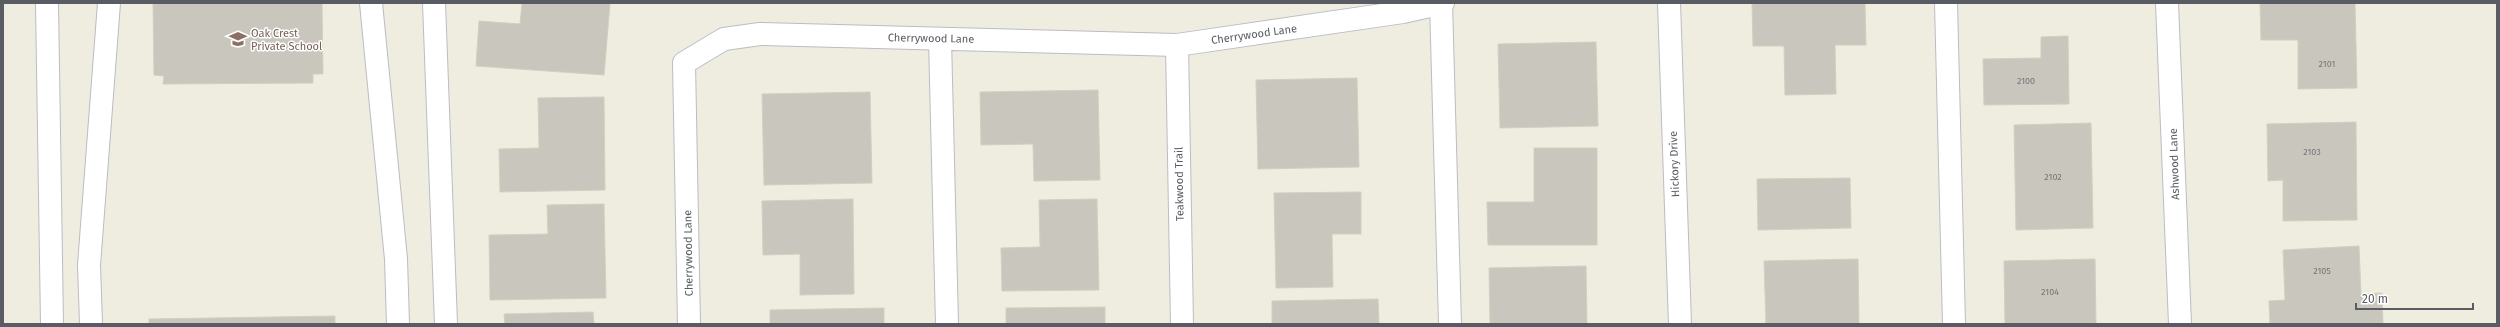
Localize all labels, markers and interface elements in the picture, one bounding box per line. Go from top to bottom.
street label: Cherrywood Lane [1210,22,1298,47]
place label: Oak Crest Private School [251,27,322,53]
school or university icon: Oak Crest Private School [228,29,248,49]
street label: Cherrywood Lane [888,31,974,46]
house number: 2101 [2319,59,2335,69]
house number: 2100 [2017,76,2035,86]
street label: Ashwood Lane [2167,128,2182,200]
street label: Hickory Drive [1667,131,1682,197]
street label: Teakwood Trail [1172,147,1187,221]
house number: 2103 [2303,147,2321,157]
house number: 2102 [2044,172,2062,182]
street label: Cherrywood Lane [681,210,696,296]
house number: 2105 [2313,266,2331,276]
scale bar [2356,285,2473,311]
house number: 2104 [2041,287,2059,297]
text: 20 m [2362,292,2388,306]

